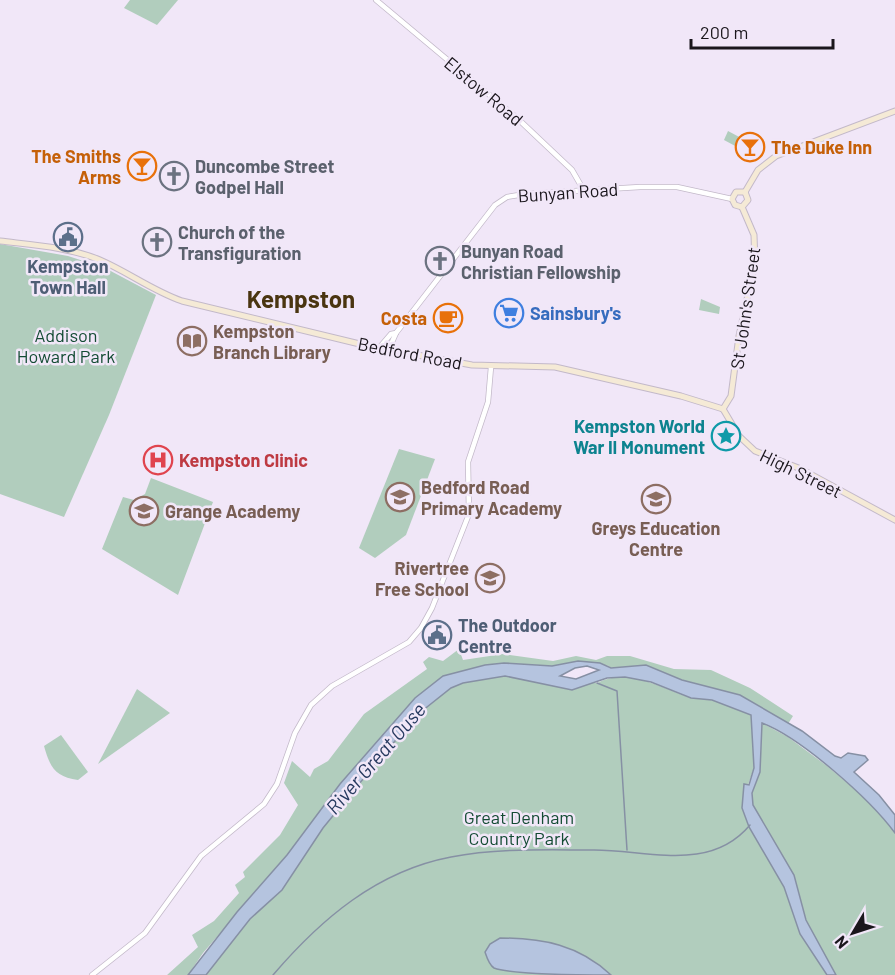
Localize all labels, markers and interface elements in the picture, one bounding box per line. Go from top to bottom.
scale bar [691,12,834,50]
text: 200 m [700,21,748,43]
street label: Elstow Road [440,52,528,130]
bar icon: The Duke Inn [734,131,766,163]
place label: The Duke Inn [771,136,872,158]
place label: The Smiths Arms [31,145,121,188]
bar icon: The Smiths Arms [126,150,158,182]
place label: Duncombe Street Godpel Hall [195,155,334,198]
church icon: Duncombe Street Godpel Hall [158,160,190,192]
street label: Bunyan Road [517,178,619,206]
public building icon: Kempston Town Hall [52,221,84,253]
place label: Church of the Transfiguration [178,221,301,264]
church icon: Church of the Transfiguration [141,226,173,258]
place label: Bunyan Road Christian Fellowship [461,240,621,283]
church icon: Bunyan Road Christian Fellowship [424,245,456,277]
street label: St John's Street [726,246,764,370]
place label: Kempston Town Hall [27,255,109,298]
district label: Kempston [247,284,355,313]
supermarket icon: Sainsbury's [493,297,525,329]
cafe icon: Costa [432,302,464,334]
place label: Sainsbury's [530,302,621,324]
place label: Costa [381,307,427,329]
place label: Kempston Branch Library [213,320,331,363]
park label: Addison Howard Park [17,324,115,367]
library icon: Kempston Branch Library [176,325,208,357]
street label: Bedford Road [356,332,464,374]
place label: Kempston World War II Monument [573,415,705,458]
place icon: Kempston World War II Monument [710,420,742,452]
hospital icon: Kempston Clinic [142,444,174,476]
street label: High Street [756,444,846,502]
place label: Kempston Clinic [179,449,308,471]
place label: Bedford Road Primary Academy [421,476,562,519]
school or university icon: Bedford Road Primary Academy [384,481,416,513]
school or university icon: Greys Education Centre [640,483,672,515]
school or university icon: Grange Academy [128,495,160,527]
place label: Grange Academy [165,500,300,522]
place label: Greys Education Centre [592,517,720,560]
place label: Rivertree Free School [375,557,469,600]
school or university icon: Rivertree Free School [474,562,506,594]
place label: The Outdoor Centre [458,614,557,657]
public building icon: The Outdoor Centre [421,619,453,651]
water label: River Great Ouse [320,697,430,819]
park label: Great Denham Country Park [464,806,574,849]
north arrow [823,903,883,963]
text: N [830,933,852,953]

